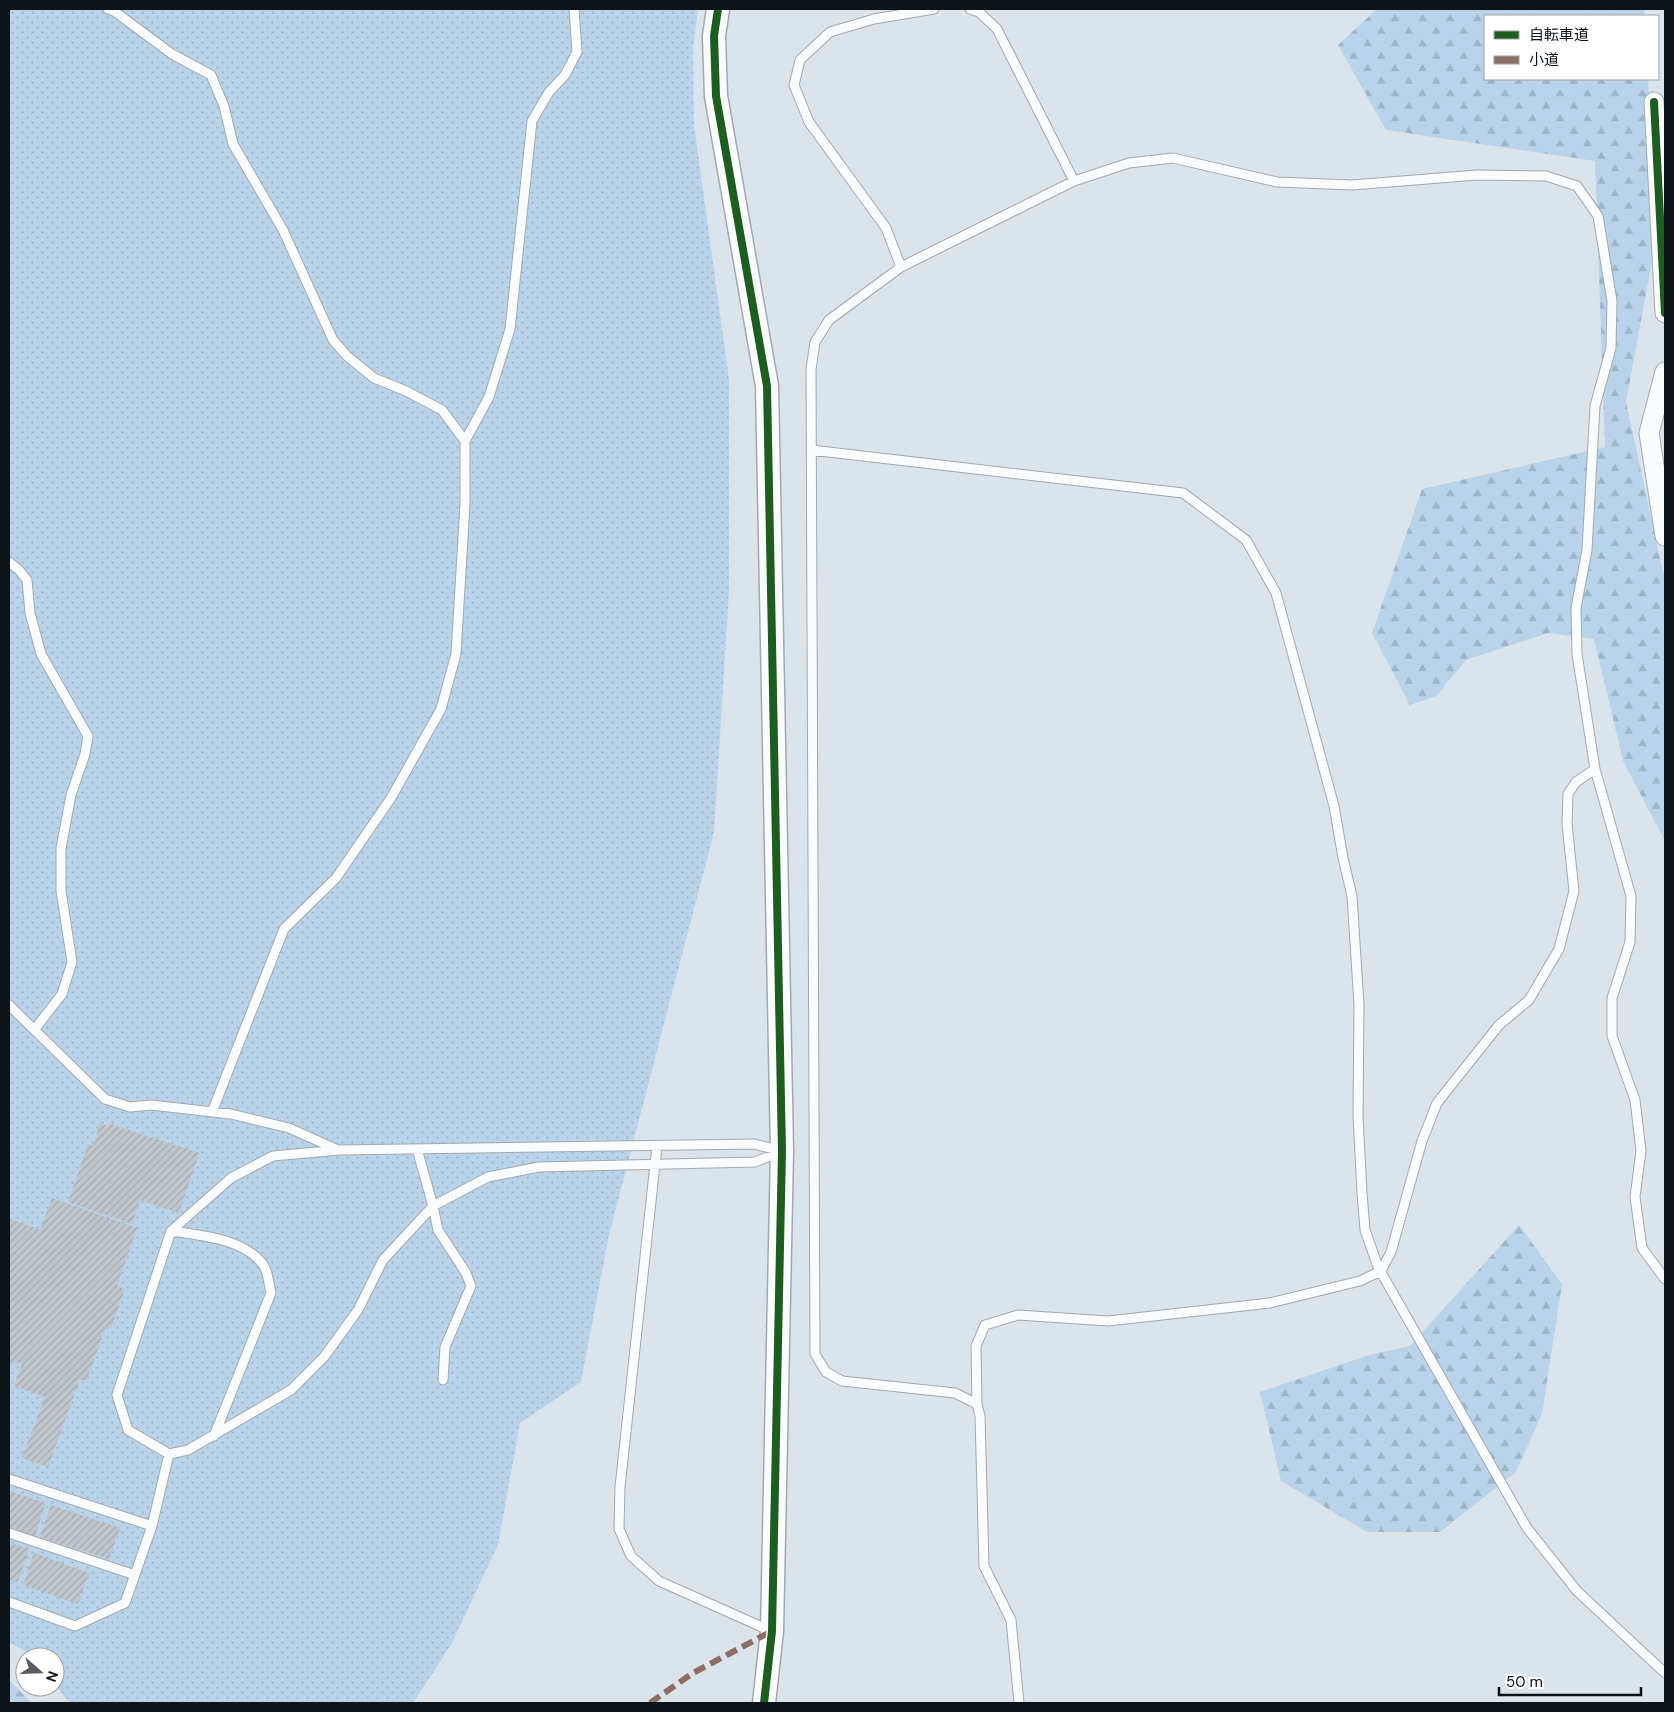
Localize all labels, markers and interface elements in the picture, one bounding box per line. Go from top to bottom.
legend [1484,15,1659,80]
text: 自転車道 [1529,25,1589,45]
text: 小道 [1529,50,1559,70]
north arrow [15,1647,65,1697]
scale bar [1499,1664,1642,1696]
text: N [42,1669,62,1684]
text: 50 m [1506,1672,1543,1692]

